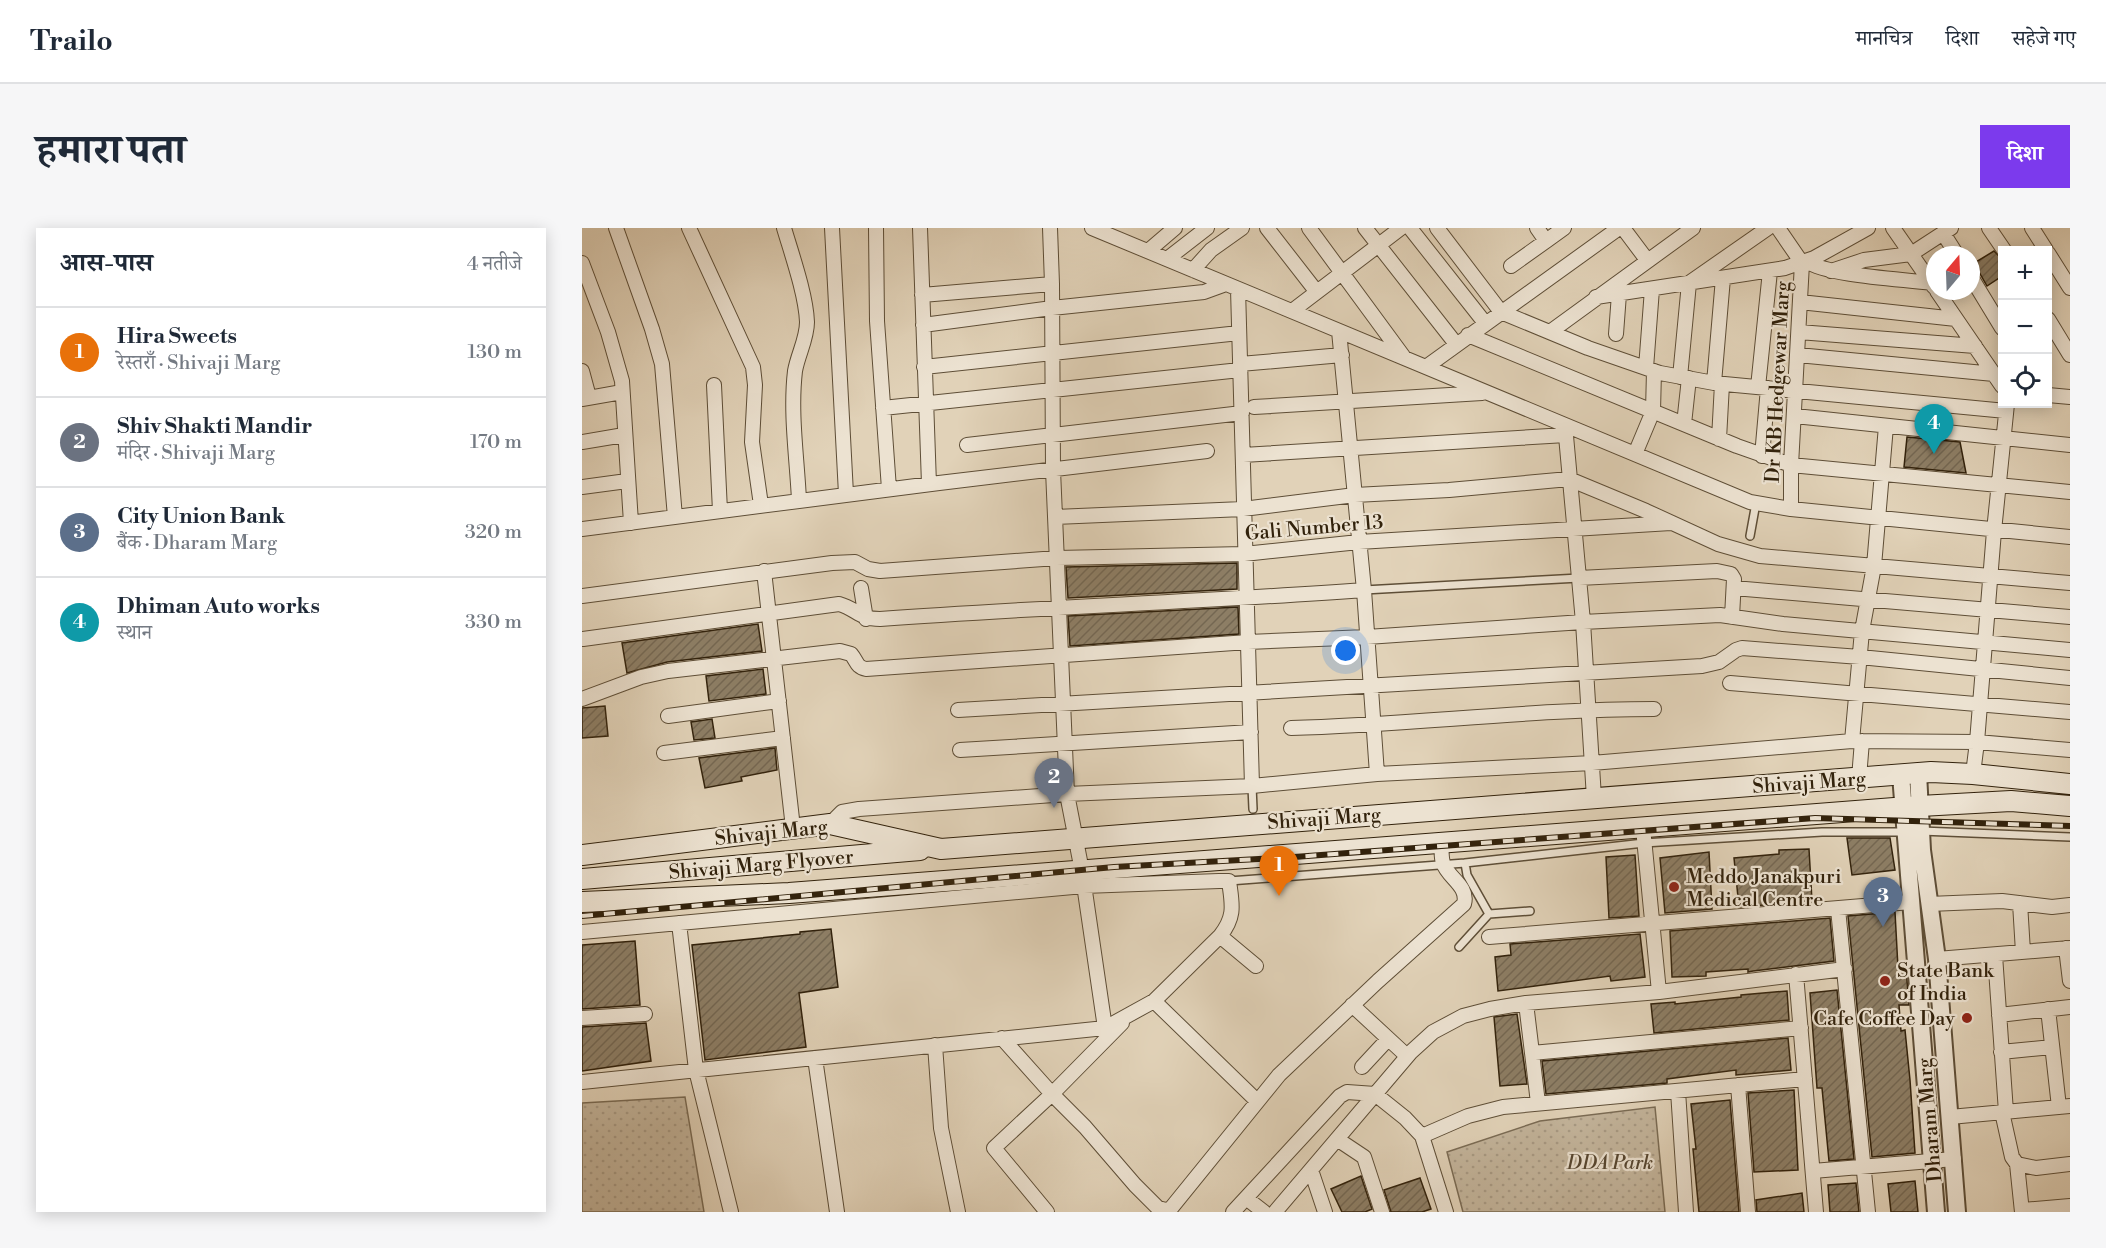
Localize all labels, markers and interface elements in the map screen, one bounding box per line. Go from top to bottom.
text: Trailo [30,24,113,59]
text: मानचित्र [1856,26,1913,52]
text: दिशा [1946,26,1979,52]
text: सहेजे गए [2012,26,2076,52]
text: हमारा पता [36,124,186,177]
button: दिशा [1980,125,2070,188]
north arrow [1926,246,1980,300]
map controls [1998,246,2052,408]
button: + [1998,246,2052,300]
text: आस-पास [60,247,153,279]
text: 4 नतीजे [467,252,522,277]
street label: Dr KB Hedgewar Marg [1761,280,1796,484]
button: − [1998,300,2052,354]
text: Hira Sweets [117,323,237,350]
text: 1 [75,340,84,365]
text: 130 m [467,340,522,365]
text: रेस्तराँ · Shivaji Marg [117,351,281,376]
button: locate [1998,354,2052,408]
pin: 4 [1914,404,1954,454]
text: Shiv Shakti Mandir [117,413,312,440]
text: 2 [73,430,86,455]
text: 170 m [470,430,522,455]
text: मंदिर · Shivaji Marg [117,441,275,466]
text: City Union Bank [117,503,285,530]
street label: Gali Number 13 [1244,510,1384,547]
text: 3 [73,520,86,545]
text: 320 m [465,520,522,545]
text: बैंक · Dharam Marg [117,531,277,556]
text: Dhiman Auto works [117,593,320,620]
text: 4 [73,610,86,635]
text: 330 m [465,610,522,635]
text: स्थान [117,621,152,646]
your location [1331,636,1360,665]
pin: 2 [1034,758,1074,808]
street label: Shivaji Marg [1751,767,1867,800]
street label: Shivaji Marg [1266,803,1382,836]
street label: Shivaji Marg [713,815,830,852]
street label: Shivaji Marg Flyover [668,845,855,886]
pin: 1 [1260,846,1298,896]
place label: Meddo Janakpuri Medical Centre [1686,865,1842,913]
pin: 3 [1864,878,1902,927]
marker: Meddo Janakpuri Medical Centre [1667,880,1681,894]
place label: State Bank of India [1897,959,1995,1007]
marker: State Bank of India [1878,974,1892,988]
place label: Cafe Coffee Day [1813,1007,1955,1032]
marker: Cafe Coffee Day [1960,1011,1974,1025]
street label: Dharam Marg [1913,1056,1948,1183]
park label: DDA Park [1566,1151,1653,1176]

